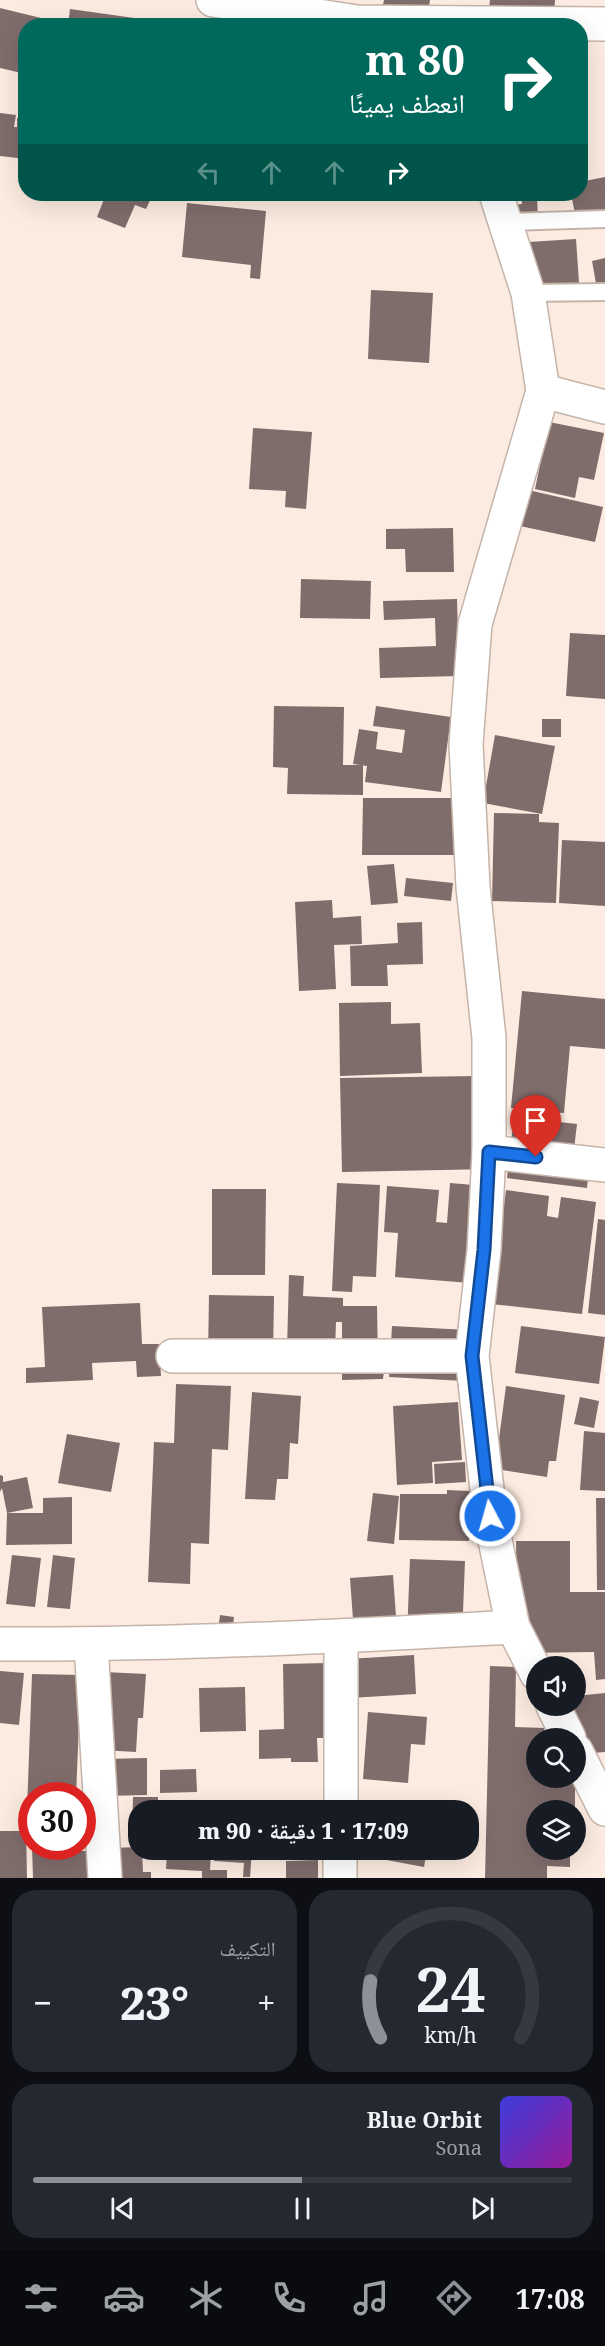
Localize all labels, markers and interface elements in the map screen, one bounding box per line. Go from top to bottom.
text: 80 m [365,30,465,87]
icon: right [486,42,564,120]
text: انعطف يمينًا [349,84,465,121]
icon: left [192,156,225,189]
icon: ahead [255,156,288,189]
icon: ahead [318,156,351,189]
icon: right [381,156,414,189]
pin [510,1095,561,1157]
icon: arrive [519,1104,552,1137]
position arrow [458,1484,522,1548]
map controls [526,1656,586,1860]
button: sound [526,1656,586,1716]
button: search [526,1728,586,1788]
speed limit sign: 30 [18,1782,96,1860]
button: layers [526,1800,586,1860]
text: 17:09 · 1 دقيقة · 90 m [198,1815,409,1845]
text: التكييف [219,1935,276,1962]
text: 24 [415,1945,486,2030]
text: 23° [120,1972,189,2033]
text: − [33,1980,52,2025]
text: + [257,1980,276,2025]
text: km/h [424,2020,477,2049]
text: Blue Orbit [367,2104,482,2134]
text: Sona [435,2134,482,2161]
icon: previous [106,2192,139,2225]
icon: pause [286,2192,319,2225]
icon: next [466,2192,499,2225]
icon: filters [20,2277,62,2319]
icon: car [103,2277,145,2319]
icon: climate [185,2277,227,2319]
icon: phone [268,2277,310,2319]
icon: music [350,2277,392,2319]
icon: directions [433,2277,475,2319]
text: 17:08 [516,2280,585,2317]

